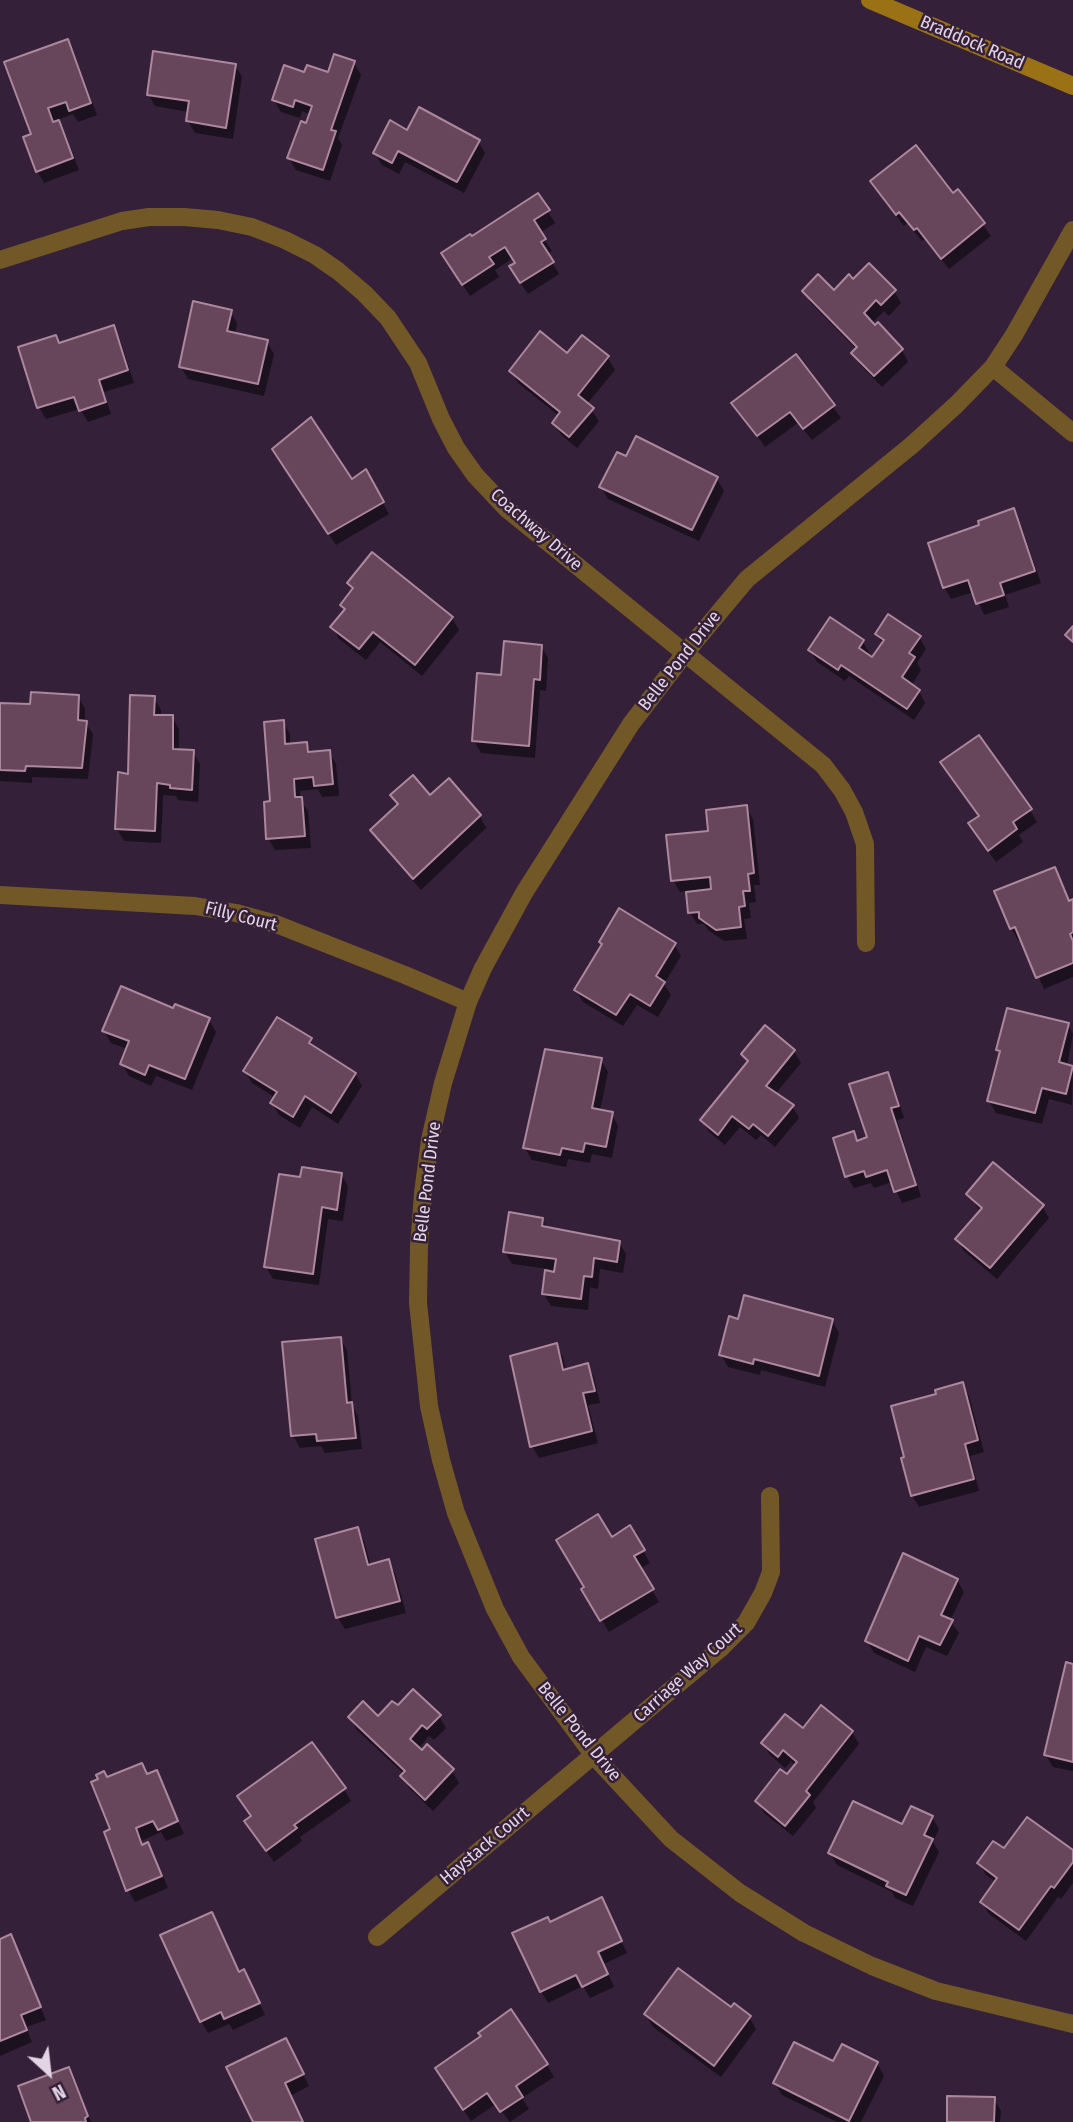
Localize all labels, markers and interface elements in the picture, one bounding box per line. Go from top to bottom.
street label: Braddock Road [917,11,1027,75]
street label: Coachway Drive [486,484,586,576]
street label: Belle Pond Drive [634,607,726,715]
street label: Filly Court [203,898,279,936]
street label: Belle Pond Drive [410,1121,446,1243]
street label: Carriage Way Court [629,1619,747,1727]
street label: Belle Pond Drive [533,1678,625,1786]
street label: Haystack Court [436,1802,534,1890]
north arrow [14,2038,84,2108]
text: N [48,2079,69,2105]

